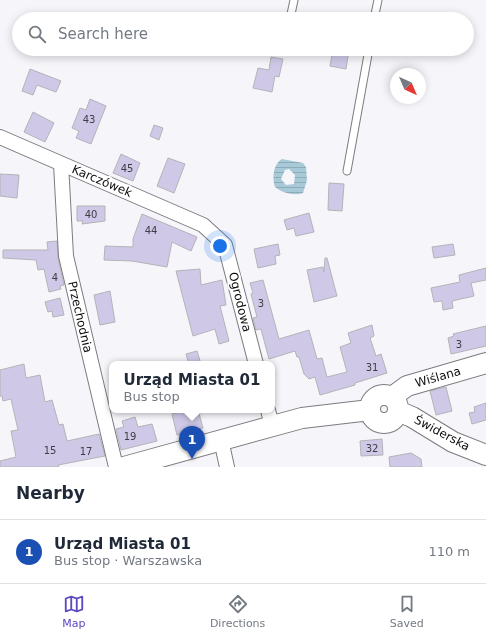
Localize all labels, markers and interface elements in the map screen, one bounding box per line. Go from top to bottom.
search box [12,12,474,56]
icon: search [26,23,48,45]
text: Search here [58,25,148,43]
north arrow [390,68,426,104]
house number: 43 [83,114,95,125]
street label: Karczówek [70,162,134,200]
house number: 45 [121,163,133,174]
house number: 40 [85,209,97,220]
house number: 44 [145,225,157,236]
your location [210,236,230,256]
street label: Ogrodowa [226,271,254,333]
house number: 4 [52,272,58,283]
street label: Przechodnia [65,280,95,354]
house number: 3 [258,298,264,309]
house number: 3 [456,339,462,350]
popup [109,361,275,413]
house number: 31 [366,362,378,373]
street label: Wiślana [414,364,462,390]
text: Urząd Miasta 01 [124,371,260,389]
text: Bus stop [124,389,180,404]
street label: Świderska [412,412,473,454]
pin: 1 [179,426,205,459]
house number: 19 [124,431,136,442]
house number: 32 [366,443,378,454]
house number: 15 [44,445,56,456]
house number: 17 [80,446,92,457]
text: Nearby [16,483,85,503]
text: Urząd Miasta 01 [54,535,191,553]
text: 1 [24,544,34,559]
text: 110 m [428,544,470,559]
text: Bus stop · Warszawska [54,553,202,568]
tab: Map [62,593,85,630]
tab: Directions [210,593,265,630]
tab: Saved [390,593,424,630]

